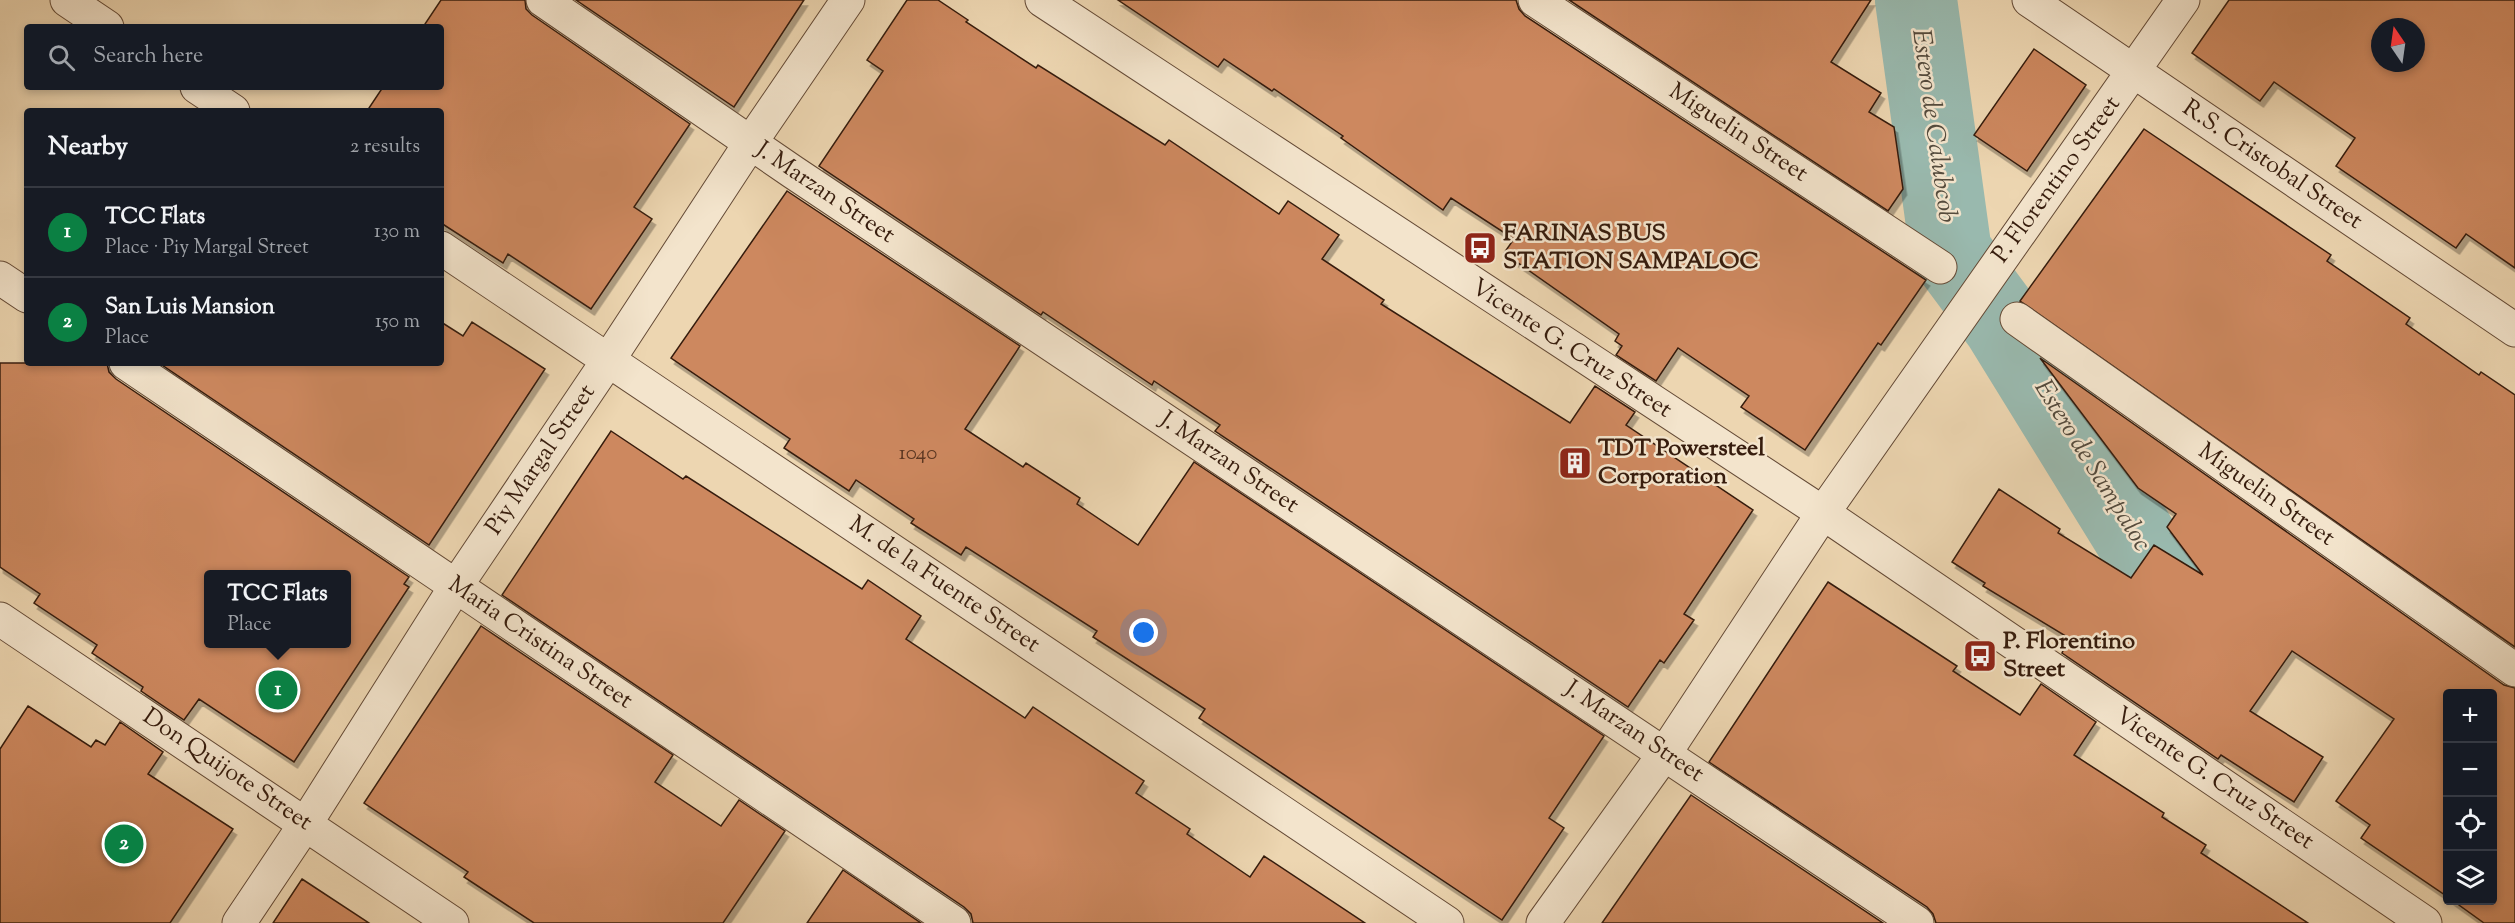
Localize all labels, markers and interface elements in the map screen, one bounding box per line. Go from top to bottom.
north arrow [2371,18,2425,72]
search box [24,24,444,90]
water label: Estero de Calubcob [1901,27,1965,225]
icon: search [45,41,78,74]
text: Search here [93,41,203,73]
street label: Miguelin Street [1662,75,1814,191]
street label: P. Florentino Street [1985,89,2129,271]
street label: R.S. Cristobal Street [2175,92,2369,238]
text: Nearby [48,129,128,166]
text: 2 results [350,133,420,162]
street label: J. Marzan Street [747,133,901,252]
text: TCC Flats [105,202,205,234]
place label: FARINAS BUS STATION SAMPALOC [1503,217,1759,279]
text: 1 [64,218,71,247]
text: 130 m [374,218,420,247]
bus stop icon: FARINAS BUS STATION SAMPALOC [1462,230,1498,266]
text: Place · Piy Margal Street [105,234,309,263]
street label: Vicente G. Cruz Street [1464,271,1678,427]
text: San Luis Mansion [105,292,275,324]
text: 2 [63,308,72,337]
text: 150 m [375,308,420,337]
text: Place [105,324,149,353]
water label: Estero de Sampaloc [2024,373,2160,559]
street label: Piy Margal Street [478,378,604,542]
street label: J. Marzan Street [1151,403,1305,522]
place label: TDT Powersteel Corporation [1598,432,1765,494]
street label: Miguelin Street [2191,435,2341,555]
house number: 1040 [899,439,937,469]
building icon: TDT Powersteel Corporation [1557,445,1593,481]
street label: M. de la Fuente Street [842,508,1046,662]
street label: Maria Cristina Street [441,568,639,718]
popup [204,570,351,648]
text: TCC Flats [227,579,328,611]
text: Place [227,611,272,640]
your location [1129,618,1158,647]
place label: P. Florentino Street [2003,625,2135,687]
bus stop icon: P. Florentino Street [1962,638,1998,674]
pin: 1 [258,668,298,712]
street label: J. Marzan Street [1556,672,1710,791]
map controls [2443,689,2497,905]
button: + [2443,689,2497,743]
street label: Don Quijote Street [135,700,319,840]
street label: Vicente G. Cruz Street [2108,700,2320,858]
button: − [2443,743,2497,797]
button: locate [2443,797,2497,851]
pin: 2 [104,822,144,866]
button: layers [2443,851,2497,905]

